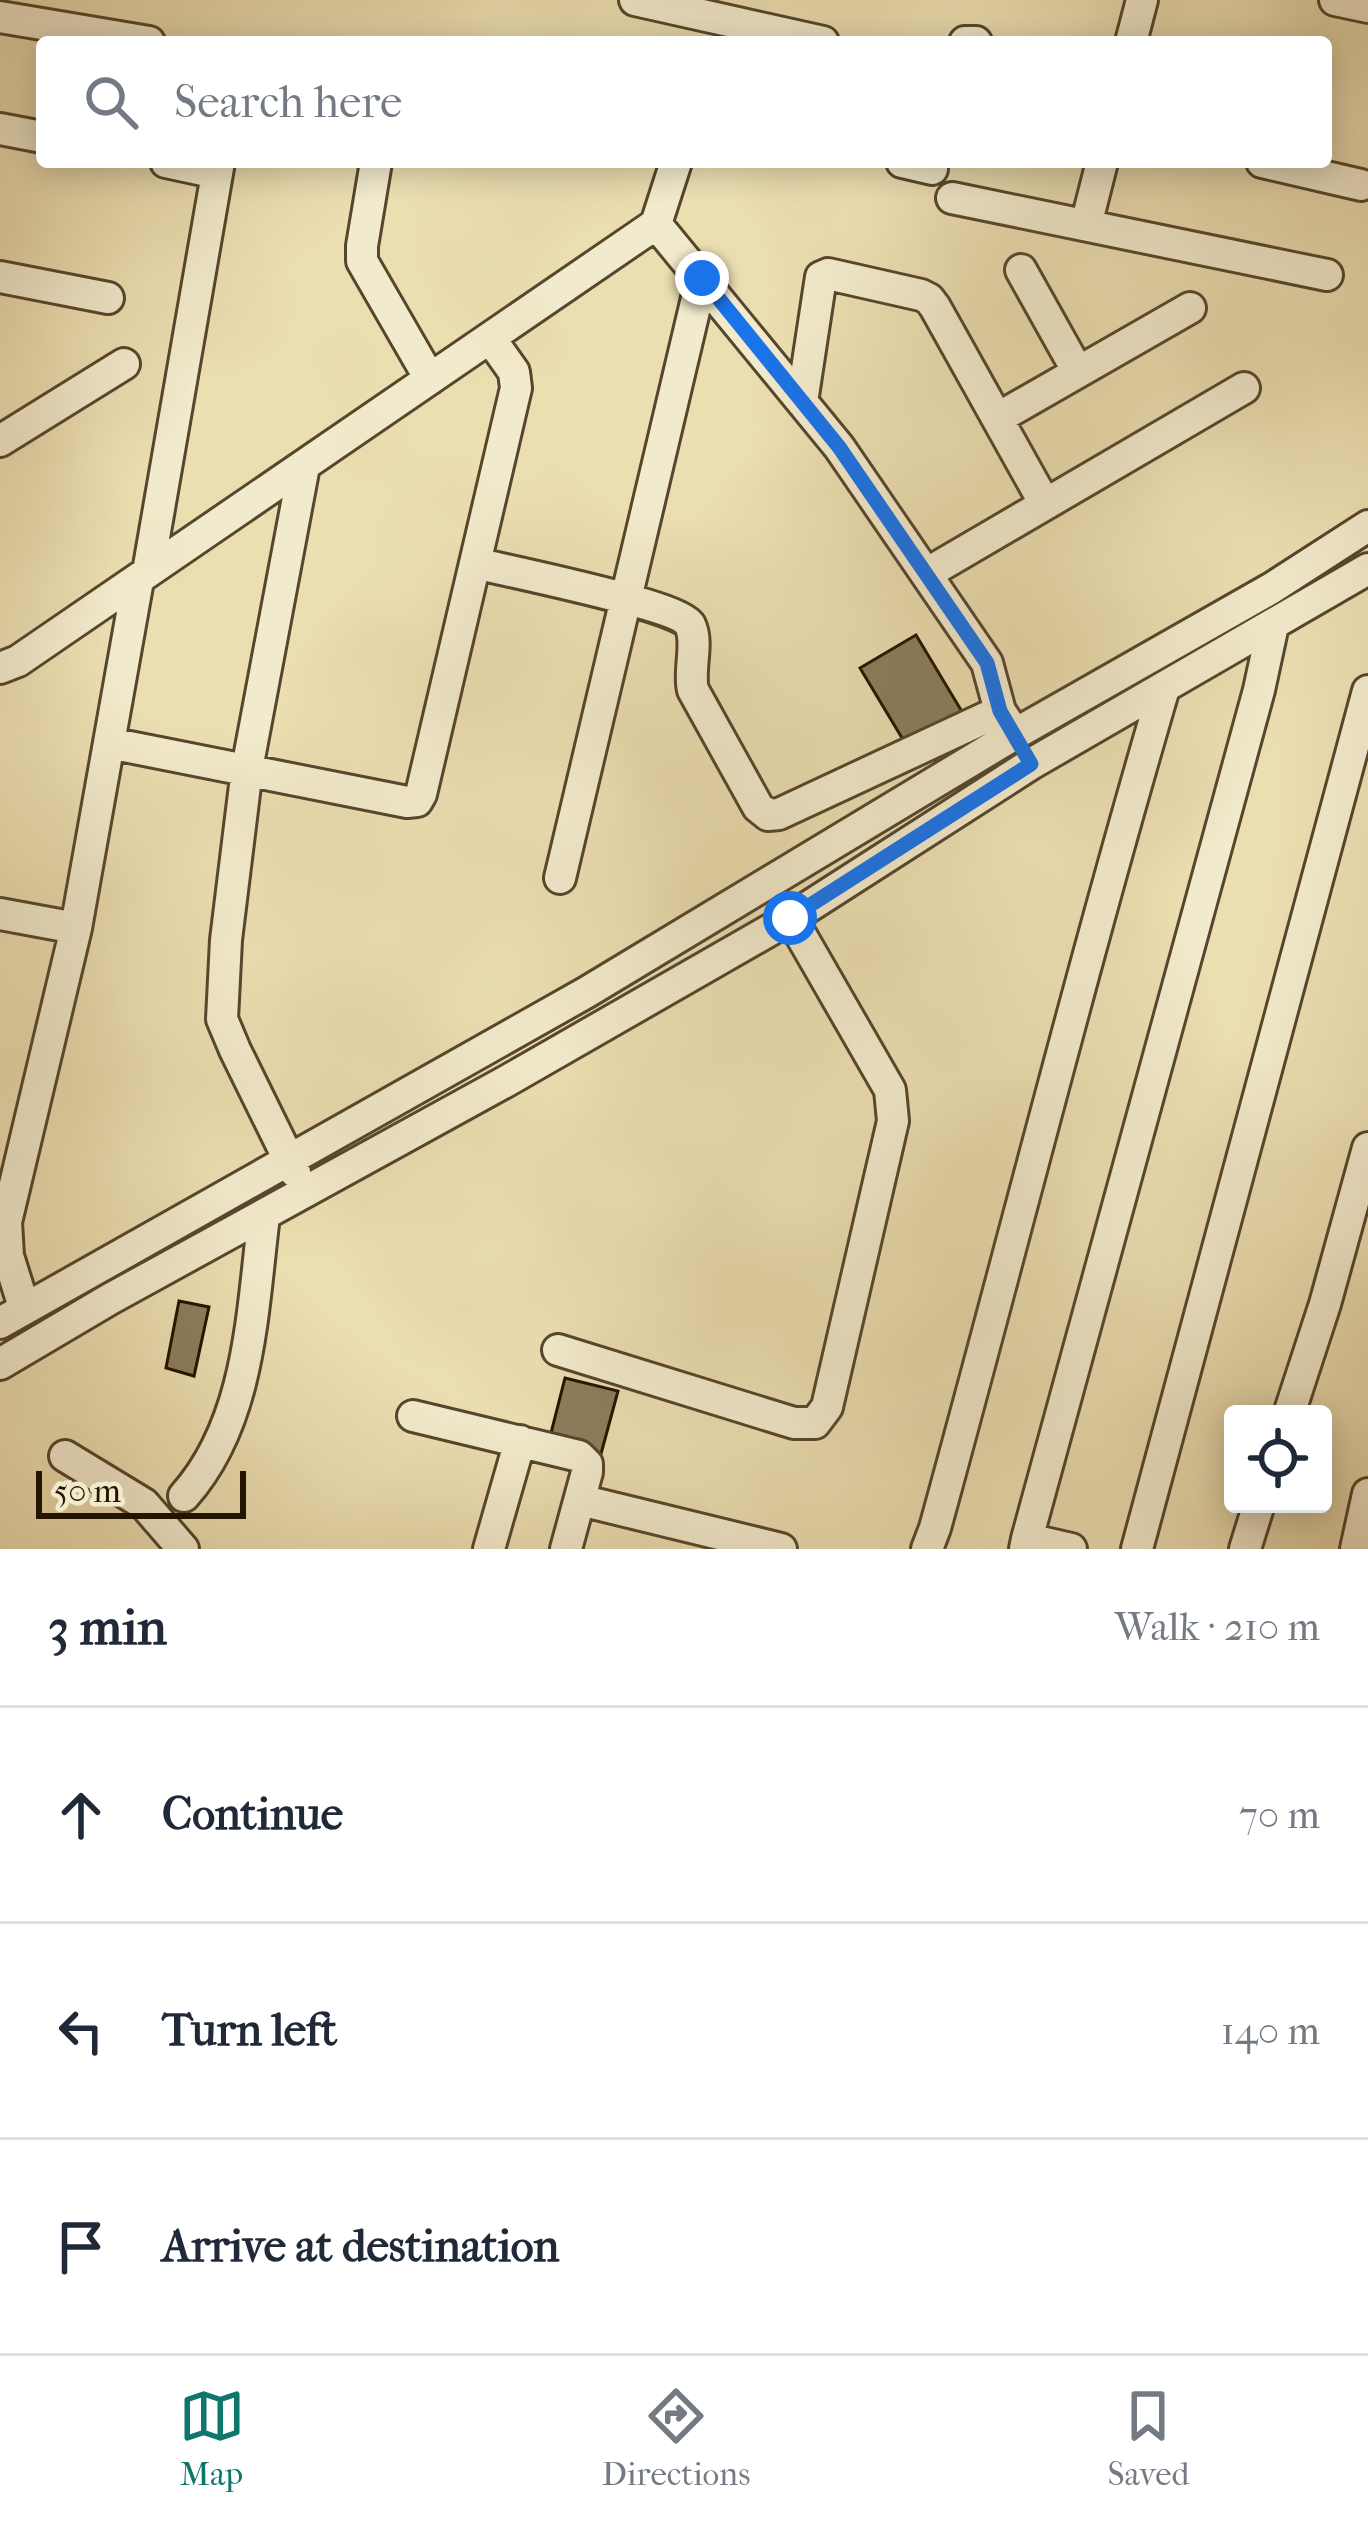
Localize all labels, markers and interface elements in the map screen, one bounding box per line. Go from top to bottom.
search box [36,36,1332,168]
icon: search [78,69,144,135]
text: Search here [174,76,402,129]
route end [675,251,729,305]
route start [763,891,817,945]
map controls [1224,1405,1332,1513]
button: locate [1224,1405,1332,1513]
scale bar [36,1465,246,1518]
text: 50 m [54,1472,121,1511]
text: 3 min [48,1597,167,1657]
text: Walk · 210 m [1115,1604,1320,1650]
icon: ahead [48,1782,114,1848]
text: Continue [162,1788,343,1841]
text: 70 m [1239,1792,1320,1838]
icon: left [48,1998,114,2064]
text: Turn left [162,2004,337,2057]
text: 140 m [1221,2008,1320,2054]
icon: arrive [48,2214,114,2280]
text: Arrive at destination [162,2220,559,2273]
tab: Map [179,2383,245,2494]
tab: Directions [602,2383,750,2494]
tab: Saved [1108,2383,1189,2494]

